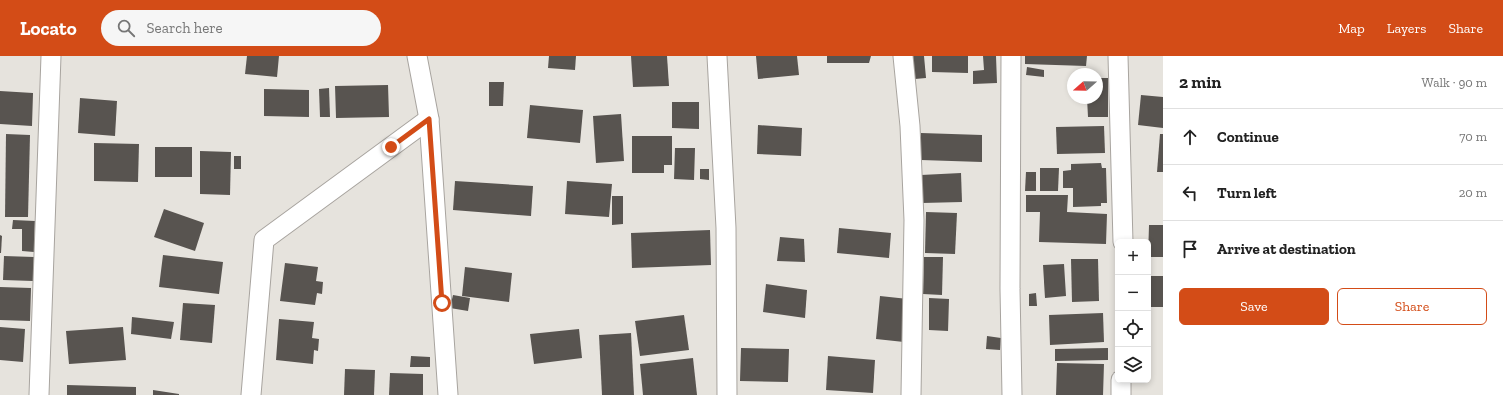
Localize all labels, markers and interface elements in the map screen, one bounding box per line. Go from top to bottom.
search box [101,10,381,46]
text: Locato [20,17,77,40]
icon: search [115,17,137,39]
text: Search here [147,19,223,37]
text: Map [1338,20,1365,37]
text: Layers [1387,20,1426,37]
text: Share [1448,20,1483,37]
north arrow [1067,68,1103,104]
text: 2 min [1179,72,1221,92]
text: Walk · 90 m [1422,75,1487,90]
icon: ahead [1179,126,1201,148]
text: Continue [1217,128,1279,146]
text: 70 m [1459,129,1487,144]
route end [382,138,400,156]
icon: left [1179,182,1201,204]
text: Turn left [1217,184,1277,202]
text: 20 m [1459,185,1487,200]
icon: arrive [1179,238,1201,260]
map controls [1115,239,1151,383]
button: + [1115,239,1151,275]
text: Arrive at destination [1217,240,1356,258]
button: − [1115,275,1151,311]
button: Save [1179,288,1329,325]
button: Share [1337,288,1487,325]
route start [433,294,451,312]
button: locate [1115,311,1151,347]
button: layers [1115,347,1151,383]

